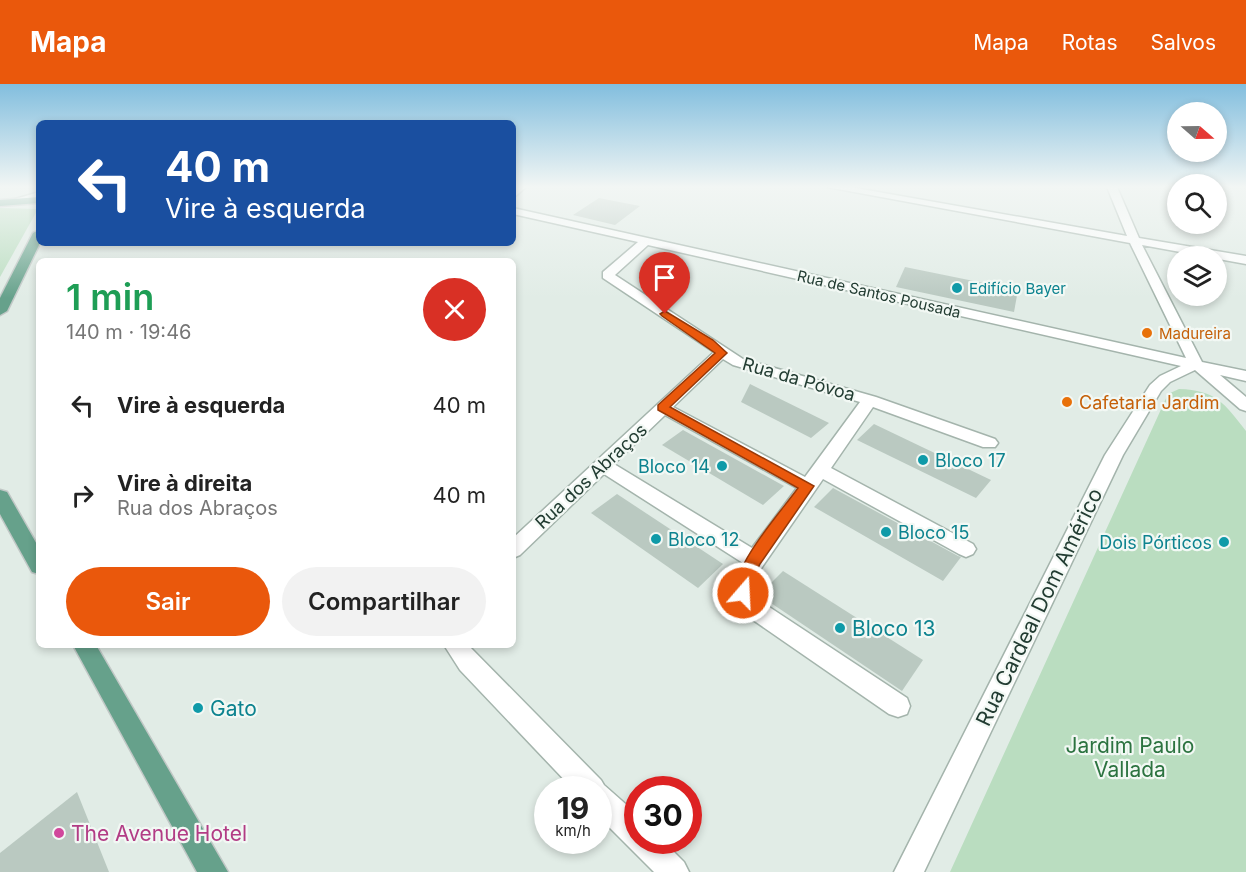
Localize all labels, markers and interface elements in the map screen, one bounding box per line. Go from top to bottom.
text: Mapa [30,25,107,59]
text: Mapa [973,30,1029,55]
text: Rotas [1062,30,1117,55]
text: Salvos [1150,30,1216,55]
north arrow [1167,102,1227,162]
map controls [1167,102,1227,306]
text: 40 m [165,141,270,192]
icon: left [66,144,144,222]
button: search [1167,174,1227,234]
text: Vire à esquerda [165,192,366,225]
button: layers [1167,246,1227,306]
pin [639,252,690,314]
icon: arrive [648,261,681,294]
street label: Rua de Santos Pousada [795,266,963,322]
text: 1 min [66,275,154,319]
button: close [423,278,486,341]
place label: Edifício Bayer [969,279,1066,298]
marker: Edifício Bayer [950,281,964,295]
text: 140 m · 19:46 [66,320,191,344]
place label: Madureira [1159,324,1231,343]
marker: Madureira [1140,326,1154,340]
street label: Rua da Póvoa [740,353,858,405]
icon: left [66,389,99,422]
text: Vire à esquerda [117,392,285,418]
text: 40 m [432,392,486,418]
place label: Cafetaria Jardim [1079,392,1220,413]
marker: Cafetaria Jardim [1060,395,1074,409]
street label: Rua dos Abraços [531,419,651,533]
place label: Bloco 17 [935,450,1006,471]
marker: Bloco 17 [916,453,930,467]
place label: Bloco 14 [638,456,710,477]
marker: Bloco 14 [715,459,729,473]
text: Vire à direita [117,470,252,496]
icon: right [66,479,99,512]
text: 40 m [432,482,486,508]
street label: Rua Cardeal Dom Américo [970,484,1108,730]
text: Rua dos Abraços [117,496,278,520]
place label: Bloco 15 [898,522,969,543]
marker: Bloco 15 [879,525,893,539]
place label: Bloco 12 [668,529,739,550]
marker: Bloco 12 [649,532,663,546]
place label: Dois Pórticos [1099,532,1212,553]
marker: Dois Pórticos [1217,535,1231,549]
position arrow [711,561,775,625]
button: Sair [66,567,270,636]
button: Compartilhar [282,567,486,636]
place label: Bloco 13 [852,616,935,641]
marker: Bloco 13 [833,621,847,635]
place label: Gato [210,696,257,721]
marker: Gato [191,701,205,715]
park label: Jardim Paulo Vallada [1066,733,1194,782]
speed limit sign: 30 [624,776,702,854]
text: 19 [557,790,589,826]
place label: The Avenue Hotel [71,821,247,846]
text: km/h [555,821,591,840]
marker: The Avenue Hotel [52,826,66,840]

